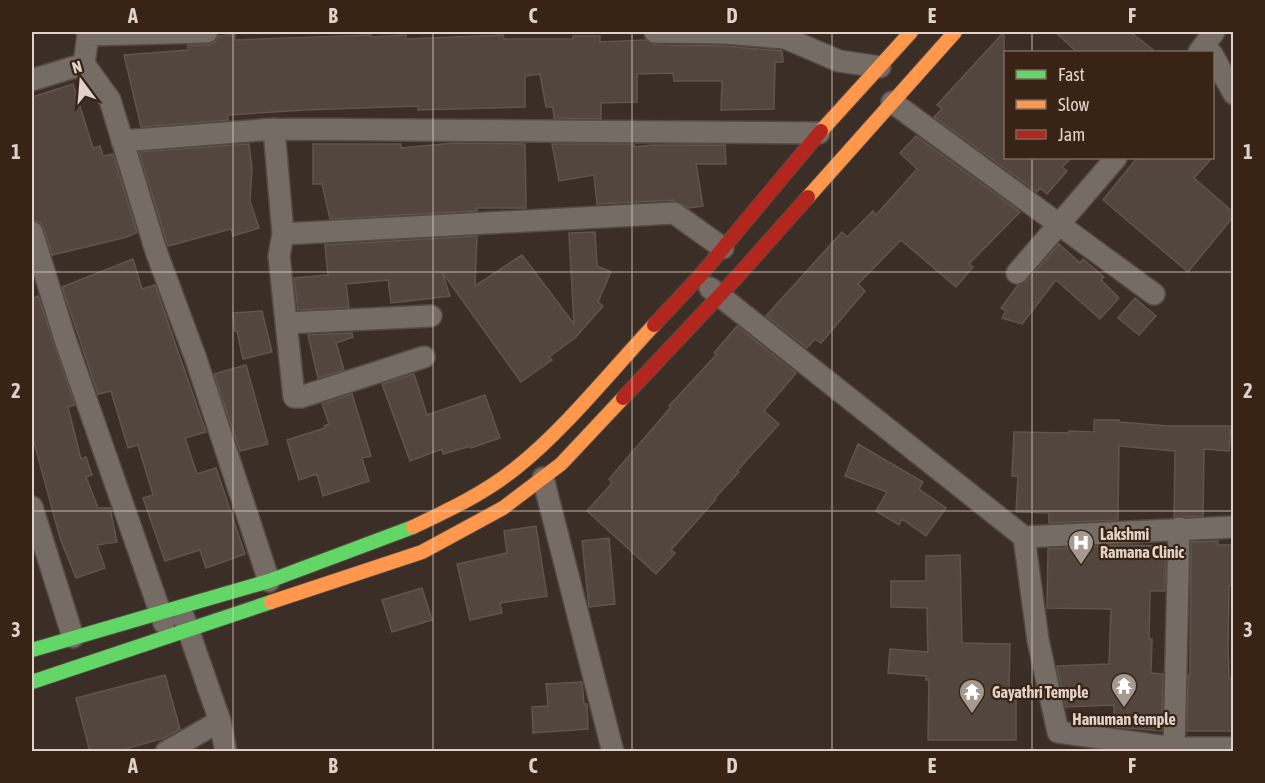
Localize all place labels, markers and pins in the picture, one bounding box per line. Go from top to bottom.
place label: Lakshmi Ramana Clinic [1100,525,1184,561]
hospital icon: Lakshmi Ramana Clinic [1066,528,1096,566]
temple icon: Hanuman temple [1109,671,1139,709]
temple icon: Gayathri Temple [957,677,987,715]
place label: Gayathri Temple [992,683,1089,701]
place label: Hanuman temple [1072,710,1176,728]

